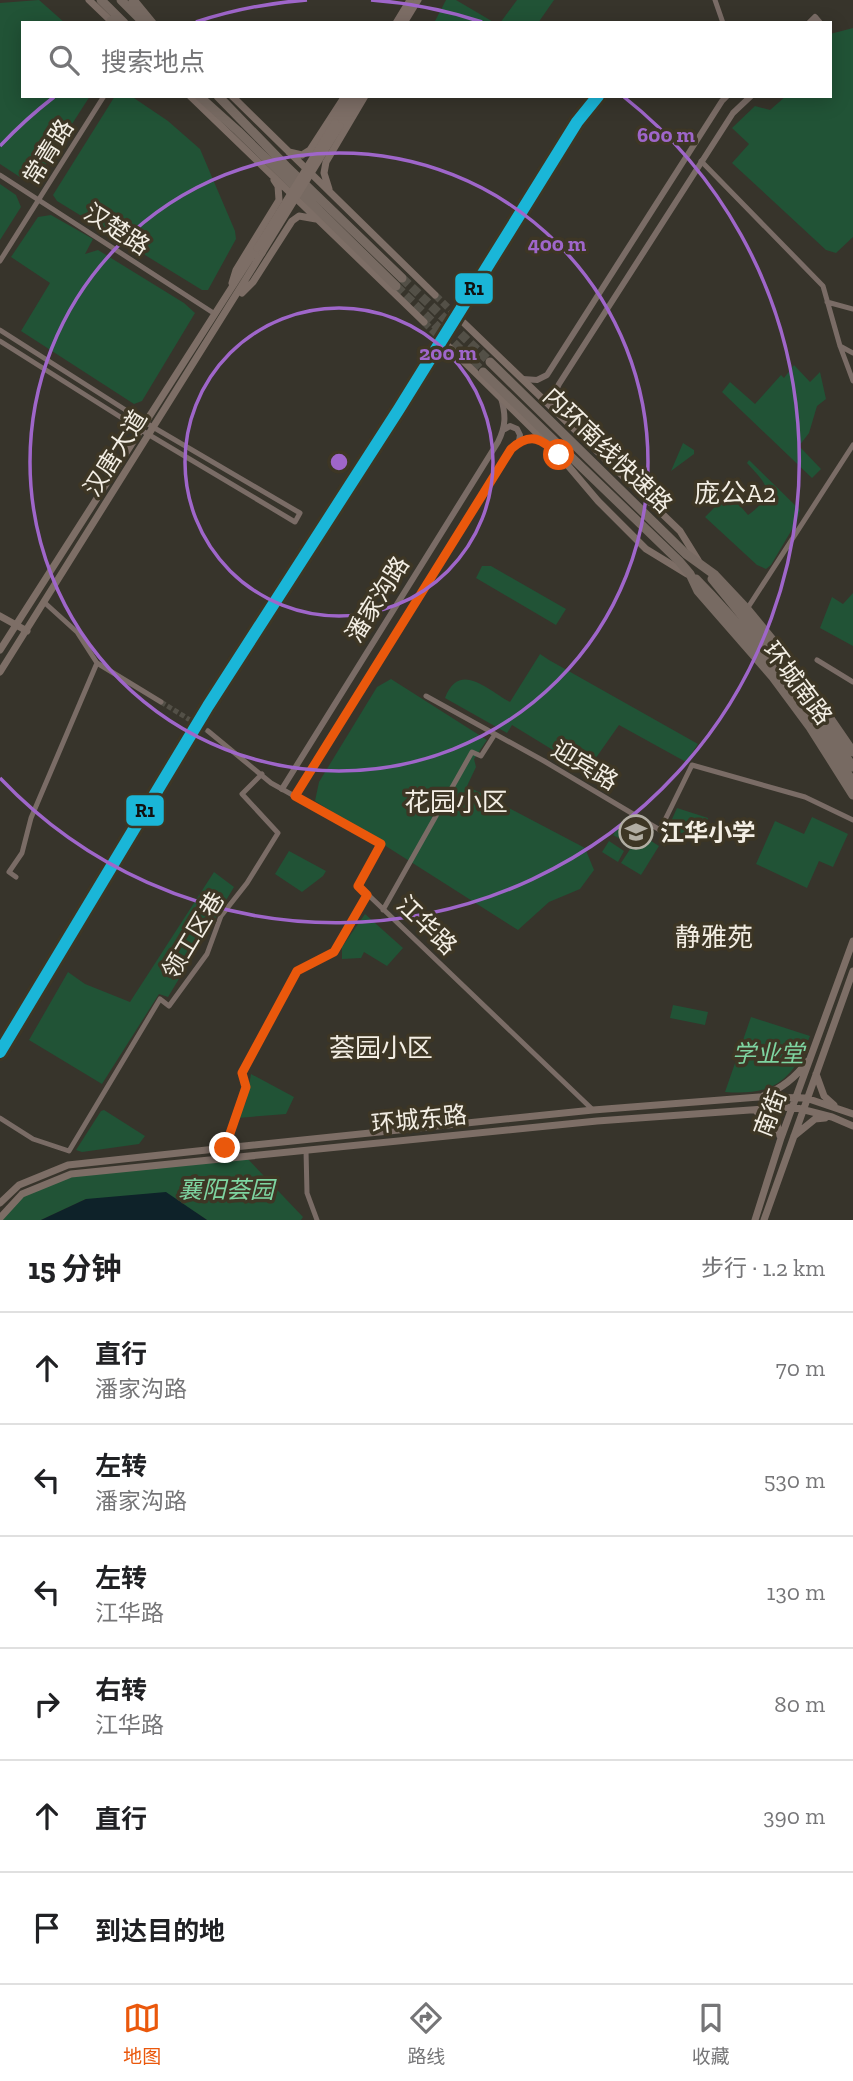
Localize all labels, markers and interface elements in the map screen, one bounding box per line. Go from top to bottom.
search box [21,21,832,98]
icon: search [45,41,83,79]
text: 搜索地点 [101,46,205,78]
street label: 常青路 [17,114,79,190]
text: 600 m [637,122,695,147]
street label: 汉楚路 [79,197,155,261]
text: 400 m [528,231,587,256]
line badge: R1 [454,272,494,305]
text: R1 [464,277,484,300]
text: 200 m [419,340,477,365]
street label: 内环南线快速路 [538,381,678,519]
street label: 汉唐大道 [77,405,153,501]
route start [543,439,574,470]
centre of rings [327,450,351,474]
district label: 庞公A2 [694,477,776,509]
street label: 潘家沟路 [339,551,415,647]
street label: 环城南路 [758,636,838,730]
street label: 迎宾路 [547,734,623,796]
district label: 花园小区 [404,786,508,818]
line badge: R1 [125,794,165,827]
text: R1 [135,799,155,822]
school or university icon: 江华小学 [617,813,655,851]
place label: 江华小学 [660,818,756,847]
street label: 领工区巷 [156,886,230,984]
street label: 江华路 [391,890,463,960]
district label: 静雅苑 [675,921,753,953]
district label: 荟园小区 [329,1032,433,1064]
park label: 学业堂 [732,1039,807,1068]
street label: 南街 [748,1085,792,1141]
street label: 环城东路 [370,1100,468,1138]
route end [209,1132,240,1163]
park label: 襄阳荟园 [178,1175,277,1204]
text: 15 分钟 [28,1251,121,1287]
text: 步行 · 1.2 km [701,1254,825,1282]
text: 直行 [95,1338,147,1370]
icon: ahead [28,1349,66,1387]
text: 70 m [776,1354,825,1382]
text: 潘家沟路 [95,1375,187,1403]
text: 左转 [95,1450,147,1482]
icon: left [28,1461,66,1499]
text: 530 m [764,1466,825,1494]
text: 潘家沟路 [95,1487,187,1515]
text: 左转 [95,1562,147,1594]
icon: left [28,1573,66,1611]
text: 130 m [767,1578,825,1606]
text: 江华路 [95,1599,164,1627]
text: 右转 [95,1674,147,1706]
icon: right [28,1685,66,1723]
text: 80 m [774,1690,825,1718]
text: 江华路 [95,1711,164,1739]
icon: ahead [28,1797,66,1835]
text: 390 m [763,1802,825,1830]
text: 直行 [95,1803,147,1835]
icon: arrive [28,1909,66,1947]
text: 到达目的地 [95,1915,225,1947]
tab: 地图 [123,1999,161,2068]
tab: 路线 [407,1999,446,2068]
tab: 收藏 [692,1999,730,2068]

